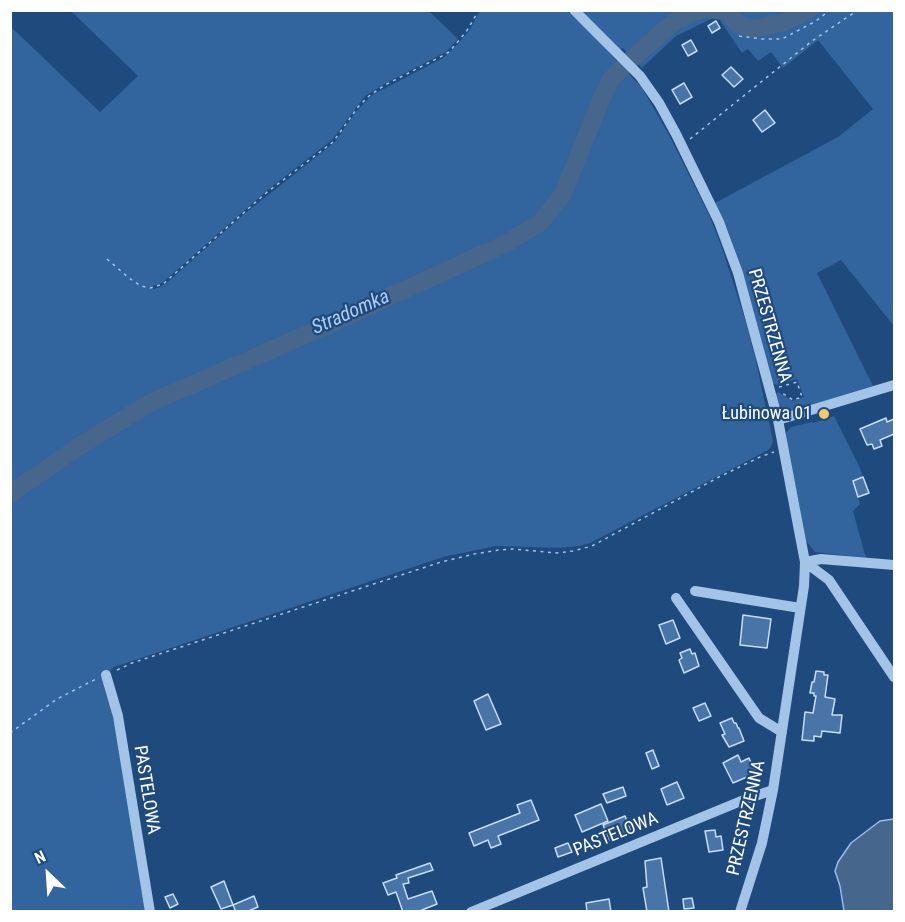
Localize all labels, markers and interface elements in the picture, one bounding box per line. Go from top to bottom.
street label: PRZESTRZENNA [742,267,796,385]
water label: Stradomka [308,285,394,341]
place label: Łubinowa 01 [722,403,812,425]
marker: Łubinowa 01 [817,407,831,421]
street label: PASTELOWA [128,744,164,836]
street label: PRZESTRZENNA [723,758,771,878]
street label: PASTELOWA [571,808,661,862]
north arrow [18,844,78,904]
text: N [32,847,49,868]

